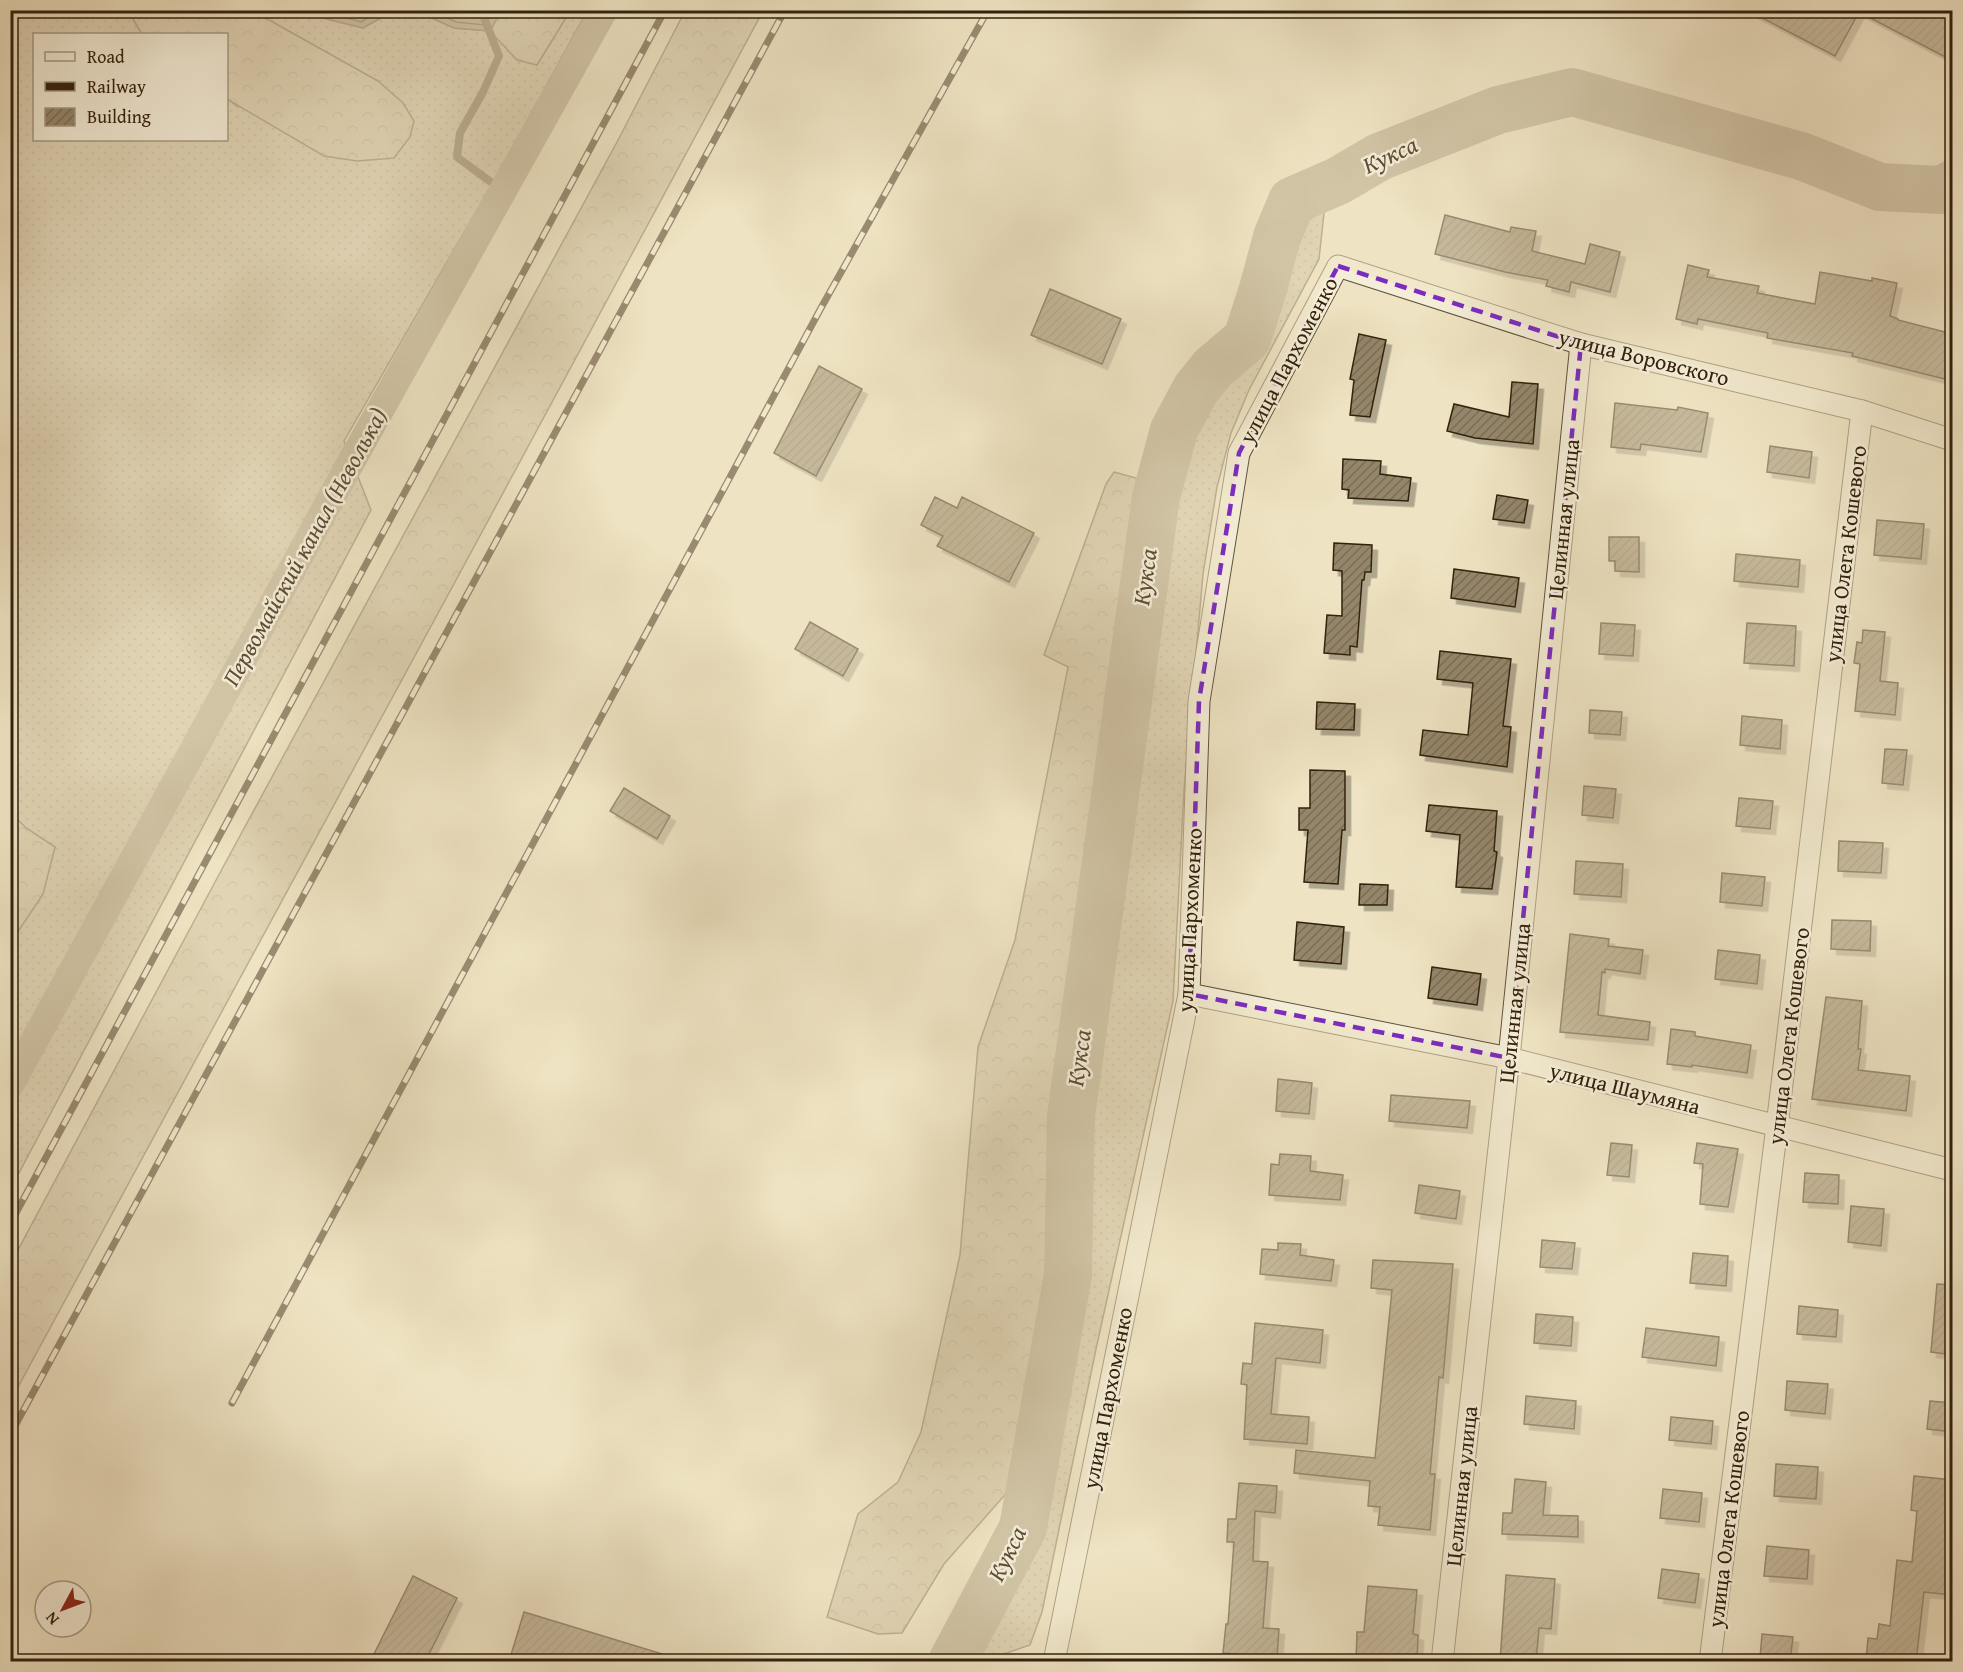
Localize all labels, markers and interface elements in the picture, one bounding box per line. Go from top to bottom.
legend [33,33,228,141]
text: Road [87,43,125,70]
text: Railway [87,73,146,100]
text: Building [87,103,151,130]
water label: Кукса [1357,127,1423,182]
street label: улица Пархоменко [1230,271,1345,450]
street label: улица Воровского [1554,320,1733,394]
water label: Первомайский канал (Неволька) [213,401,396,692]
street label: Целинная улица [1539,437,1587,601]
street label: улица Олега Кошевого [1816,443,1874,666]
water label: Кукса [1123,546,1166,608]
street label: улица Пархоменко [1168,827,1210,1014]
street label: Целинная улица [1490,921,1538,1085]
street label: улица Олега Кошевого [1759,925,1817,1148]
water label: Кукса [1057,1027,1100,1089]
street label: улица Шаумяна [1545,1054,1704,1122]
street label: улица Пархоменко [1073,1304,1140,1493]
street label: Целинная улица [1437,1404,1485,1568]
street label: улица Олега Кошевого [1699,1408,1757,1631]
water label: Кукса [978,1521,1035,1587]
north arrow [33,1579,93,1639]
text: N [39,1607,64,1631]

